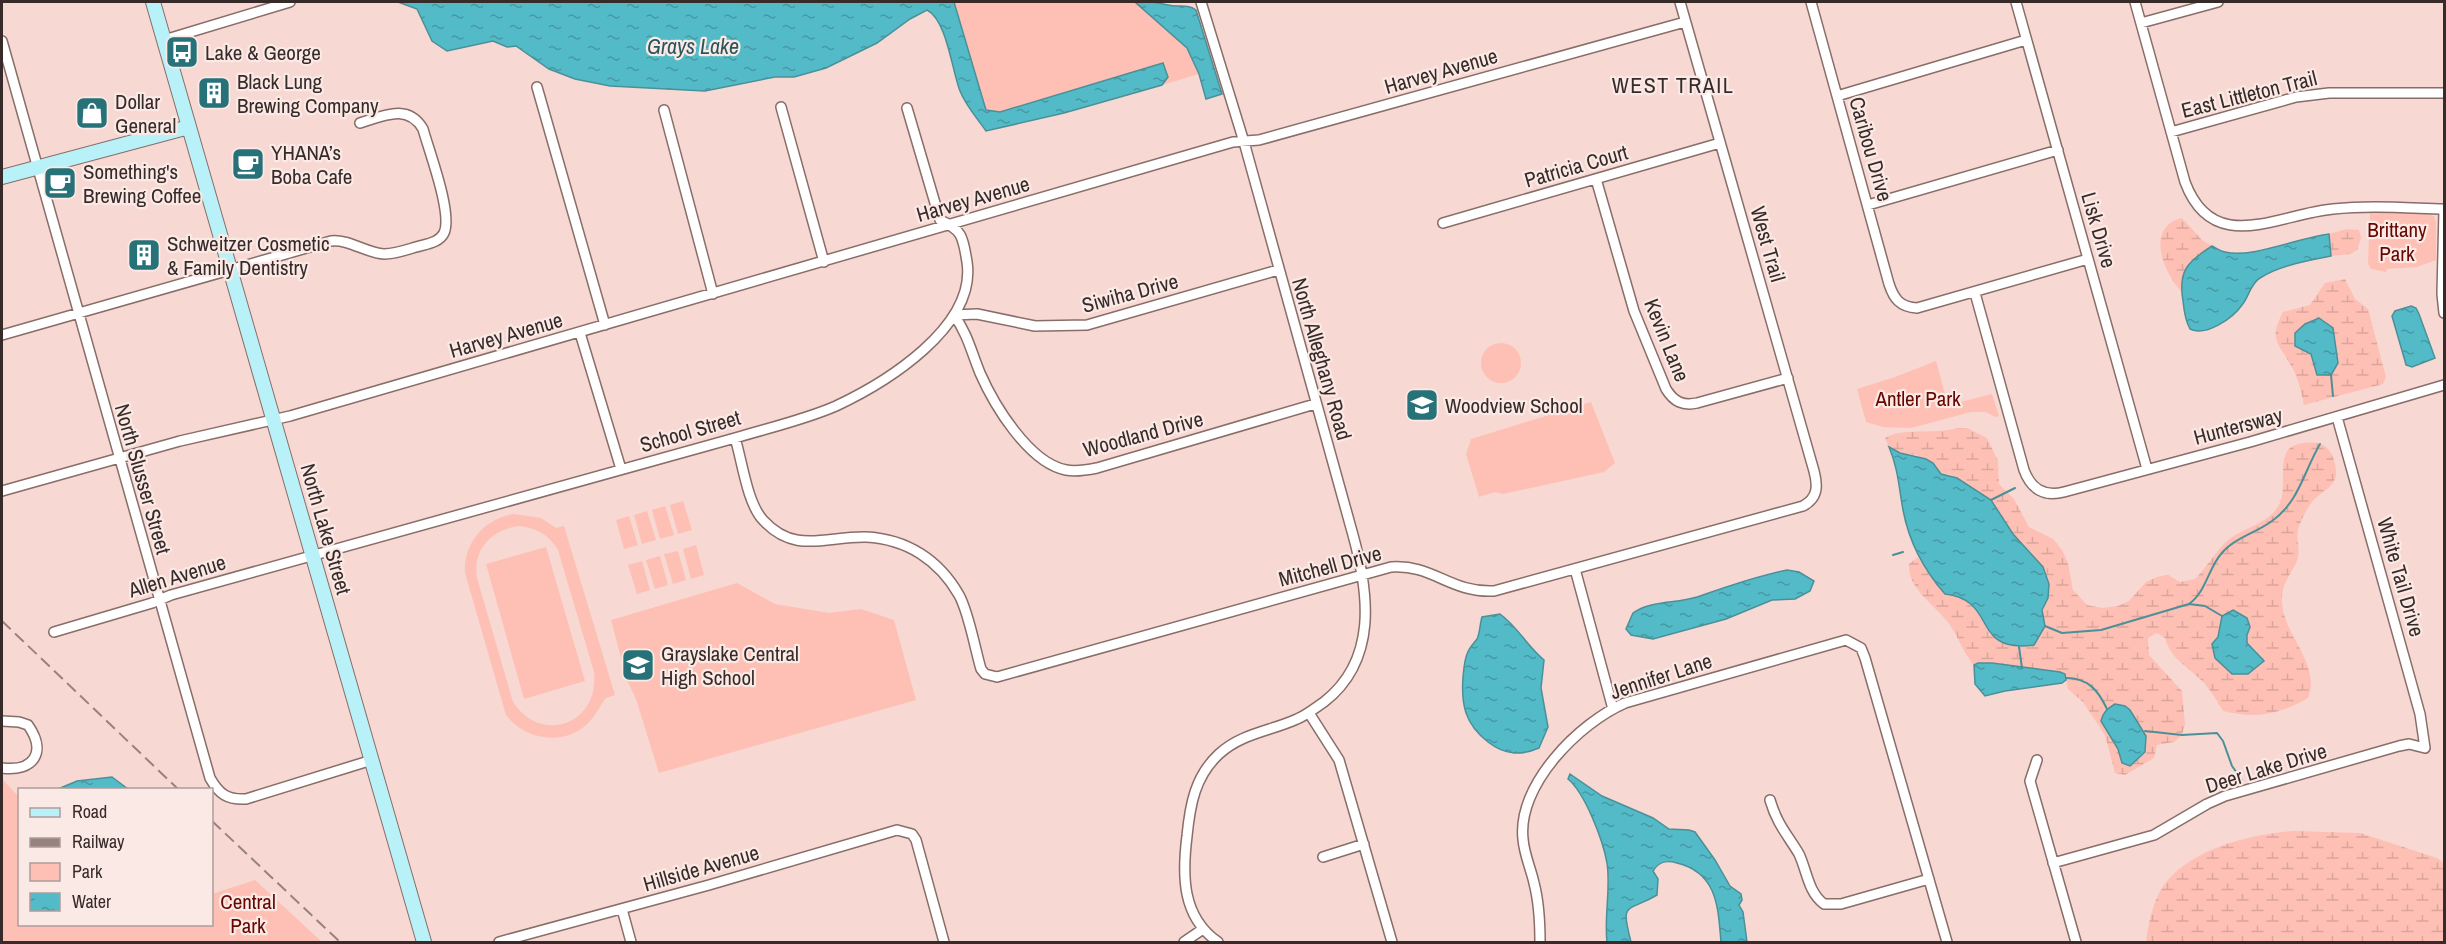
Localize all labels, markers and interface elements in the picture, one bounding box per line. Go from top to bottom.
water label: Grays Lake [647,31,739,61]
bus stop icon: Lake & George [164,34,200,70]
place label: Lake & George [205,38,321,67]
street label: Harvey Avenue [1381,41,1501,101]
street label: East Littleton Trail [2178,63,2320,125]
place label: Black Lung Brewing Company [237,67,379,120]
district label: WEST TRAIL [1612,70,1734,100]
building icon: Black Lung Brewing Company [196,75,232,111]
place label: Dollar General [115,87,176,140]
street label: Caribou Drive [1842,93,1900,205]
shop icon: Dollar General [74,95,110,131]
street label: Patricia Court [1521,137,1631,195]
place label: YHANA’s Boba Cafe [271,138,352,191]
cafe icon: YHANA’s Boba Cafe [230,146,266,182]
place label: Something's Brewing Coffee [83,157,201,210]
cafe icon: Something's Brewing Coffee [42,165,78,201]
street label: Harvey Avenue [913,169,1033,229]
street label: Lisk Drive [2074,189,2124,271]
street label: West Trail [1743,203,1793,285]
park label: Brittany Park [2367,215,2427,268]
place label: Schweitzer Cosmetic & Family Dentistry [167,229,330,282]
building icon: Schweitzer Cosmetic & Family Dentistry [126,237,162,273]
street label: Siwiha Drive [1079,266,1181,320]
street label: North Alleghany Road [1285,274,1359,444]
street label: Kevin Lane [1637,294,1697,386]
street label: Harvey Avenue [446,305,566,365]
park label: Antler Park [1874,384,1961,413]
school or university icon: Woodview School [1404,387,1440,423]
place label: Woodview School [1445,391,1583,420]
street label: North Slusser Street [108,400,178,558]
street label: Huntersway [2190,400,2286,452]
street label: School Street [636,403,744,459]
street label: Woodland Drive [1080,404,1206,464]
street label: North Lake Street [293,460,359,598]
street label: White Tail Drive [2370,514,2432,640]
street label: Mitchell Drive [1275,538,1385,594]
street label: Allen Avenue [124,547,229,605]
place label: Grayslake Central High School [661,639,799,692]
street label: Jennifer Lane [1606,646,1716,706]
school or university icon: Grayslake Central High School [620,647,656,683]
street label: Deer Lake Drive [2202,736,2330,800]
legend [18,788,213,926]
text: Road [72,799,107,824]
text: Railway [72,829,125,854]
street label: Hillside Avenue [640,838,762,898]
text: Park [72,859,103,884]
park label: Central Park [220,887,276,940]
text: Water [72,889,111,914]

